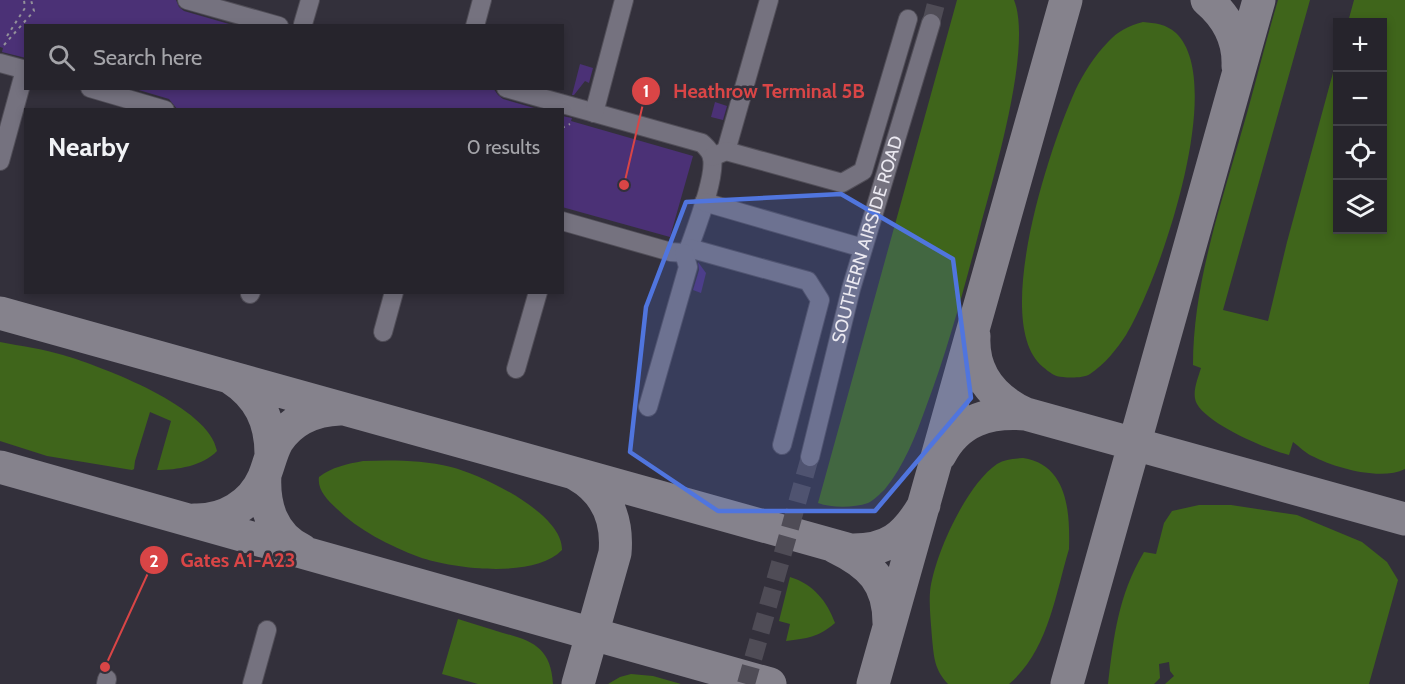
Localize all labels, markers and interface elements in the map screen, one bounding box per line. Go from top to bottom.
map controls [1333,18,1387,234]
button: + [1333,18,1387,72]
search box [24,24,564,90]
icon: search [45,41,78,74]
text: Search here [93,44,202,71]
callout: Heathrow Terminal 5B [631,72,876,110]
button: − [1333,72,1387,126]
text: Heathrow Terminal 5B [673,79,865,103]
text: 1 [643,80,649,102]
button: locate [1333,126,1387,180]
text: Nearby [48,131,129,163]
street label: SOUTHERN AIRSIDE ROAD [827,133,907,345]
text: 0 results [467,135,540,159]
button: layers [1333,180,1387,234]
callout: Gates A1-A23 [139,541,308,579]
text: Gates A1-A23 [180,548,296,572]
text: 2 [149,550,159,572]

